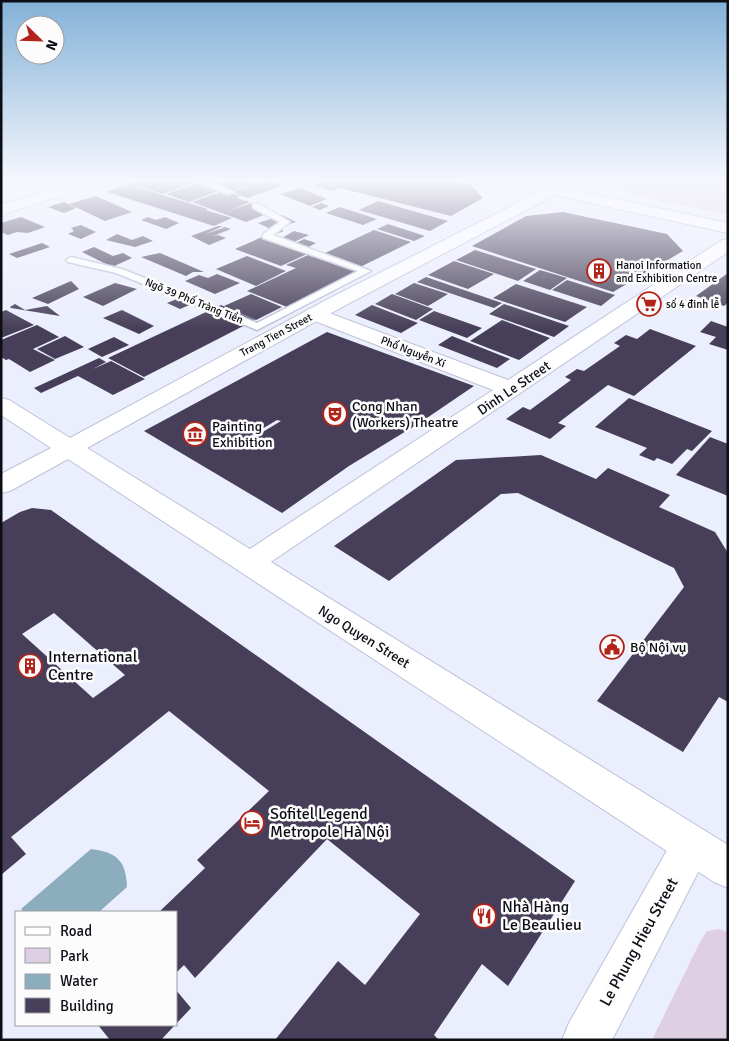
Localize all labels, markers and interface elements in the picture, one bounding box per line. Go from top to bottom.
north arrow [15,15,65,65]
text: N [42,37,61,53]
building icon: Hanoi Information and Exhibition Centre [586,258,612,284]
place label: Hanoi Information and Exhibition Centre [616,259,717,285]
street label: Ngõ 39 Phố Tràng Tiền [143,274,245,327]
supermarket icon: số 4 đinh lễ [636,291,662,317]
place label: số 4 đinh lễ [666,297,719,311]
street label: Trang Tien Street [238,310,314,359]
street label: Phố Nguyễn Xí [379,333,447,370]
street label: Dinh Le Street [474,357,554,419]
place label: Cong Nhan (Workers) Theatre [352,398,458,431]
theatre icon: Cong Nhan (Workers) Theatre [322,401,348,427]
place label: Painting Exhibition [212,418,273,451]
museum icon: Painting Exhibition [182,421,208,447]
street label: Ngo Quyen Street [315,602,413,672]
public building icon: Bộ Nội vụ [599,634,625,660]
place label: Bộ Nội vụ [630,639,687,656]
place label: International Centre [48,647,138,685]
building icon: International Centre [17,653,43,679]
place label: Sofitel Legend Metropole Hà Nội [270,804,389,842]
hotel icon: Sofitel Legend Metropole Hà Nội [239,810,265,836]
street label: Le Phung Hieu Street [595,874,683,1010]
place label: Nhà Hàng Le Beaulieu [502,897,582,935]
restaurant icon: Nhà Hàng Le Beaulieu [471,903,497,929]
legend [15,911,178,1026]
text: Road [60,922,92,940]
text: Park [60,947,89,965]
text: Water [60,972,98,990]
text: Building [60,997,114,1015]

